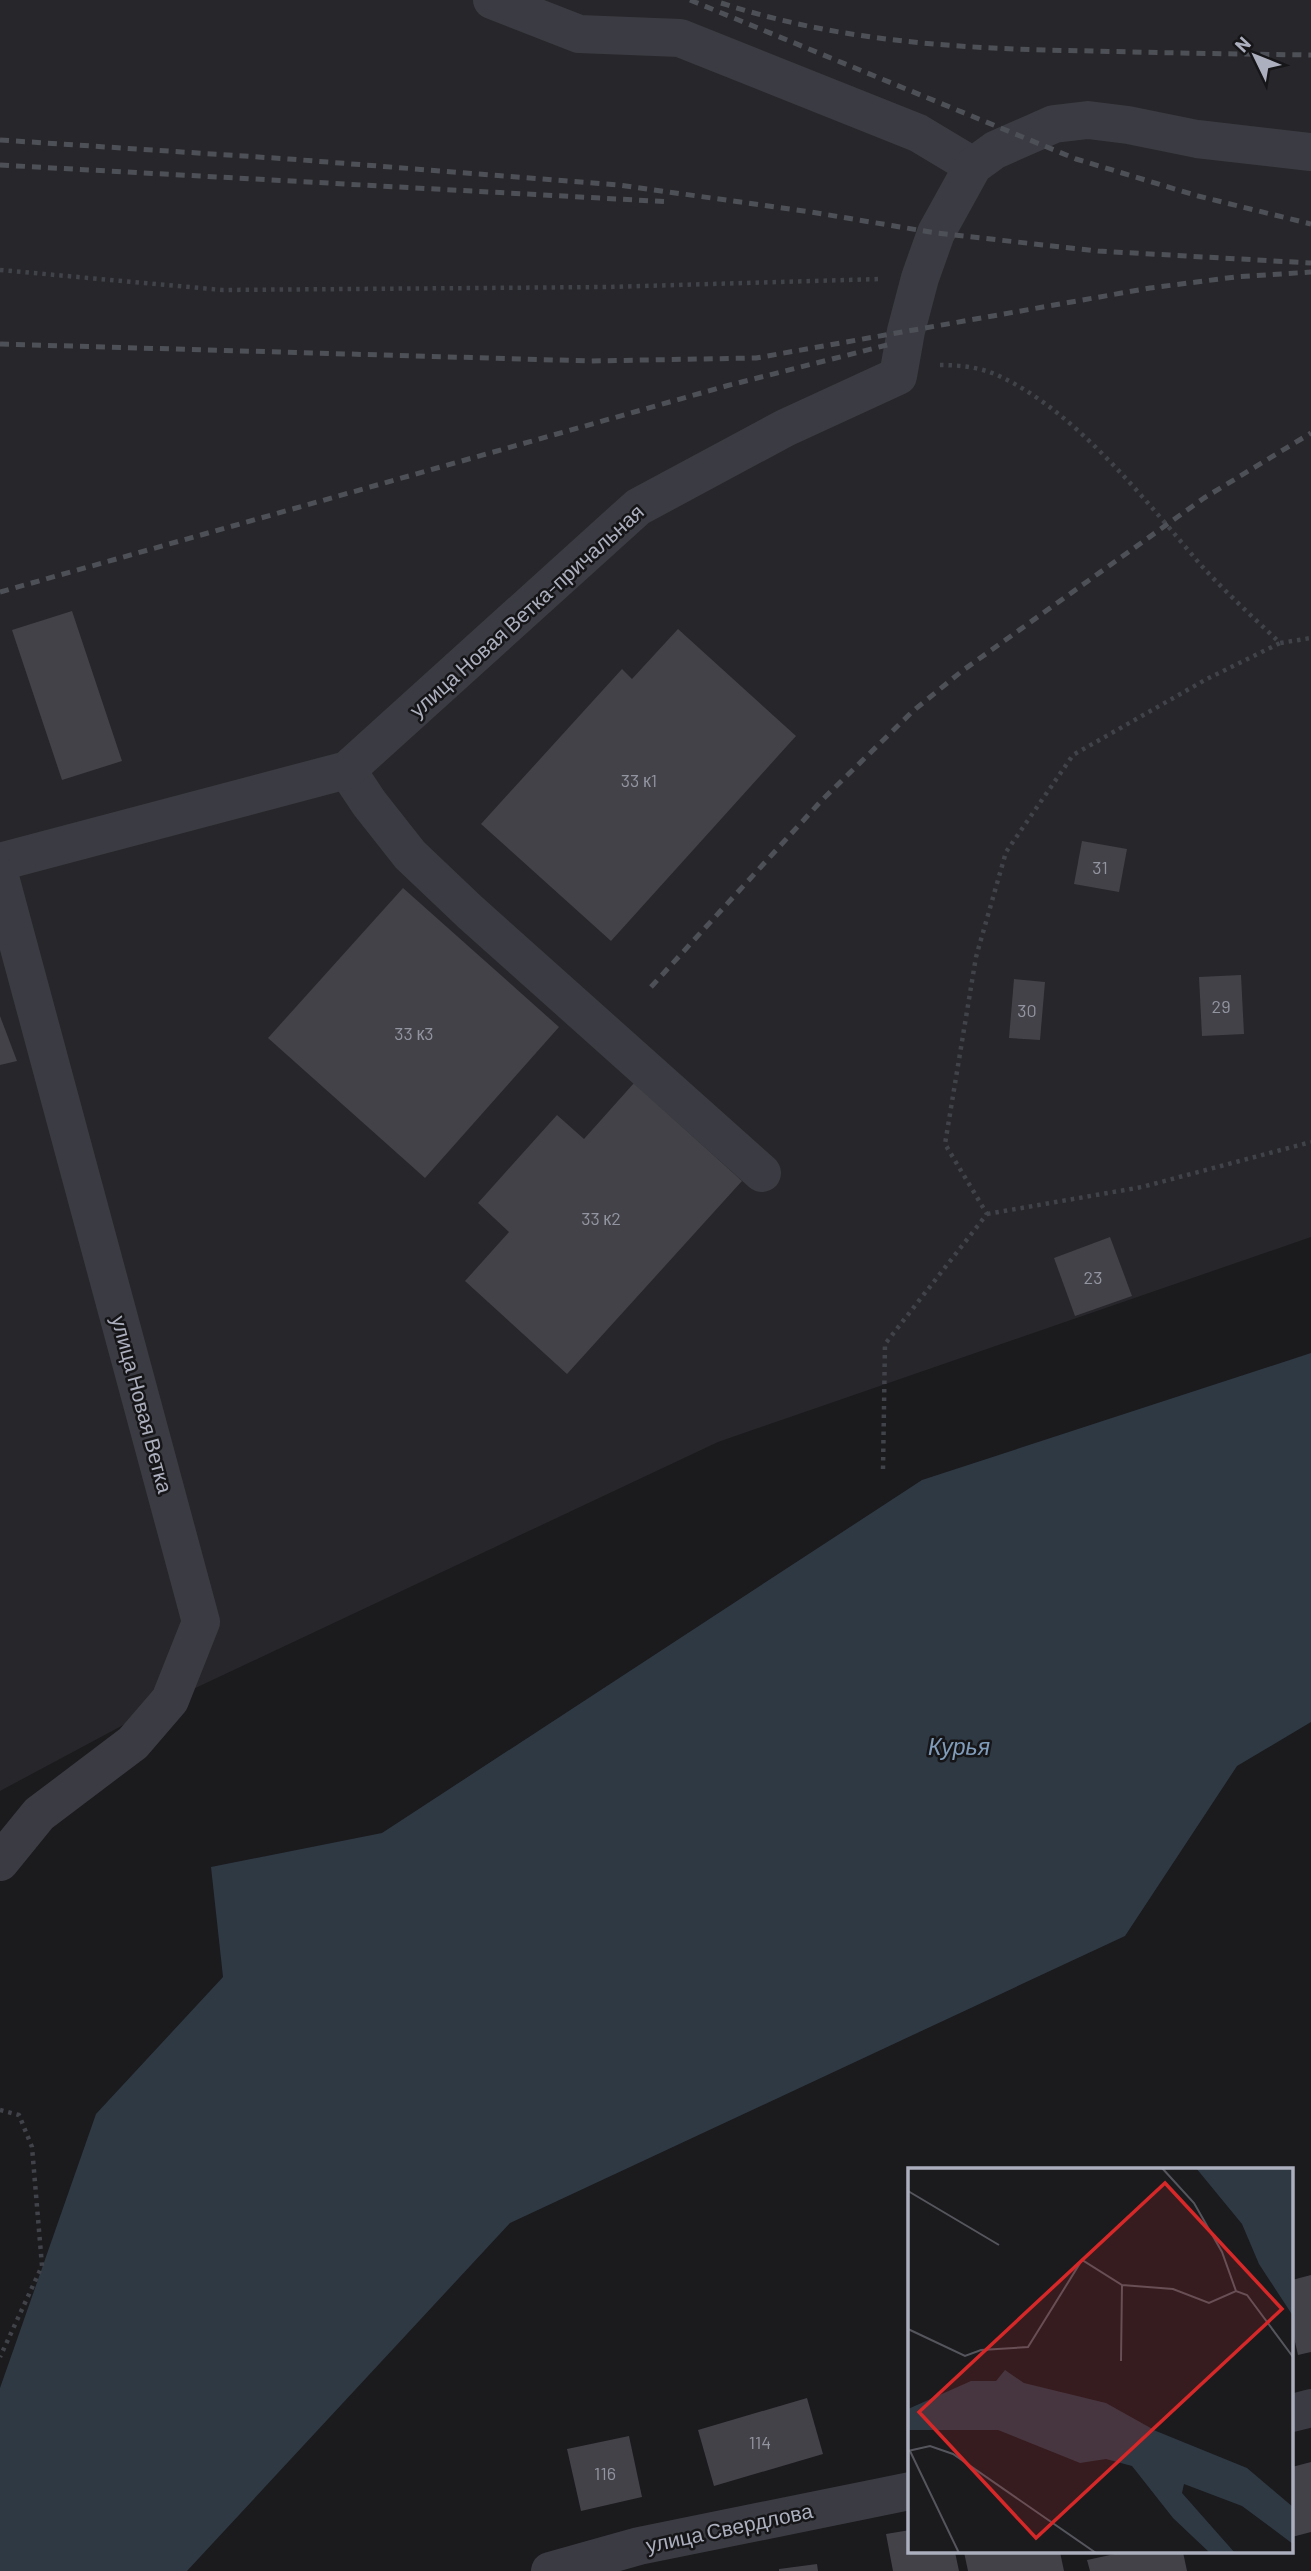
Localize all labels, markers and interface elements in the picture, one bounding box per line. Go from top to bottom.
north arrow [1220,21,1290,91]
text: N [1229,32,1255,57]
street label: улица Новая Ветка-причальная [404,498,648,722]
house number: 33 к1 [621,769,657,791]
house number: 31 [1092,856,1108,878]
house number: 29 [1211,995,1231,1017]
house number: 30 [1017,999,1037,1021]
house number: 33 к3 [394,1022,434,1044]
house number: 33 к2 [581,1207,621,1229]
house number: 23 [1084,1266,1102,1288]
street label: улица Новая Ветка [107,1312,179,1496]
water label: Курья [928,1732,990,1760]
inset map [908,2168,1294,2554]
house number: 114 [749,2431,771,2453]
house number: 116 [594,2462,616,2484]
street label: улица Свердлова [643,2497,815,2557]

